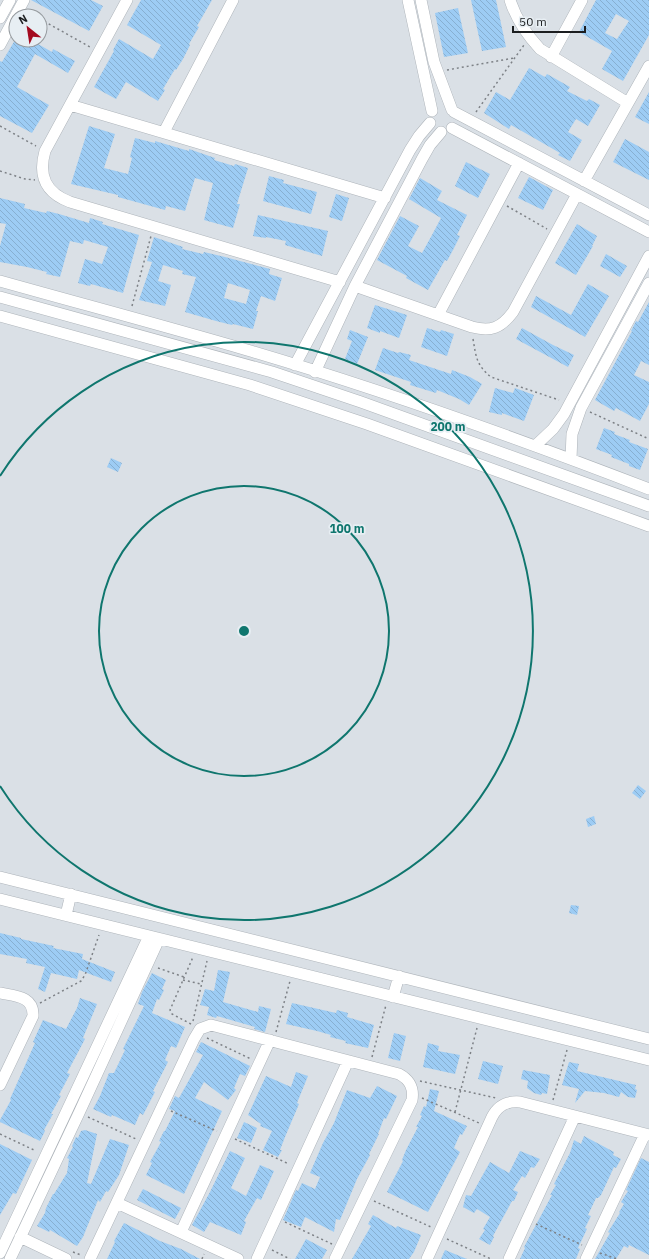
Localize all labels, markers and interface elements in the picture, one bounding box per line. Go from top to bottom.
north arrow [8,8,48,48]
scale bar [513,8,585,34]
text: N [16,11,30,27]
text: 50 m [519,14,547,29]
text: 200 m [430,419,466,434]
text: 100 m [329,521,365,536]
centre of rings [237,624,251,638]

